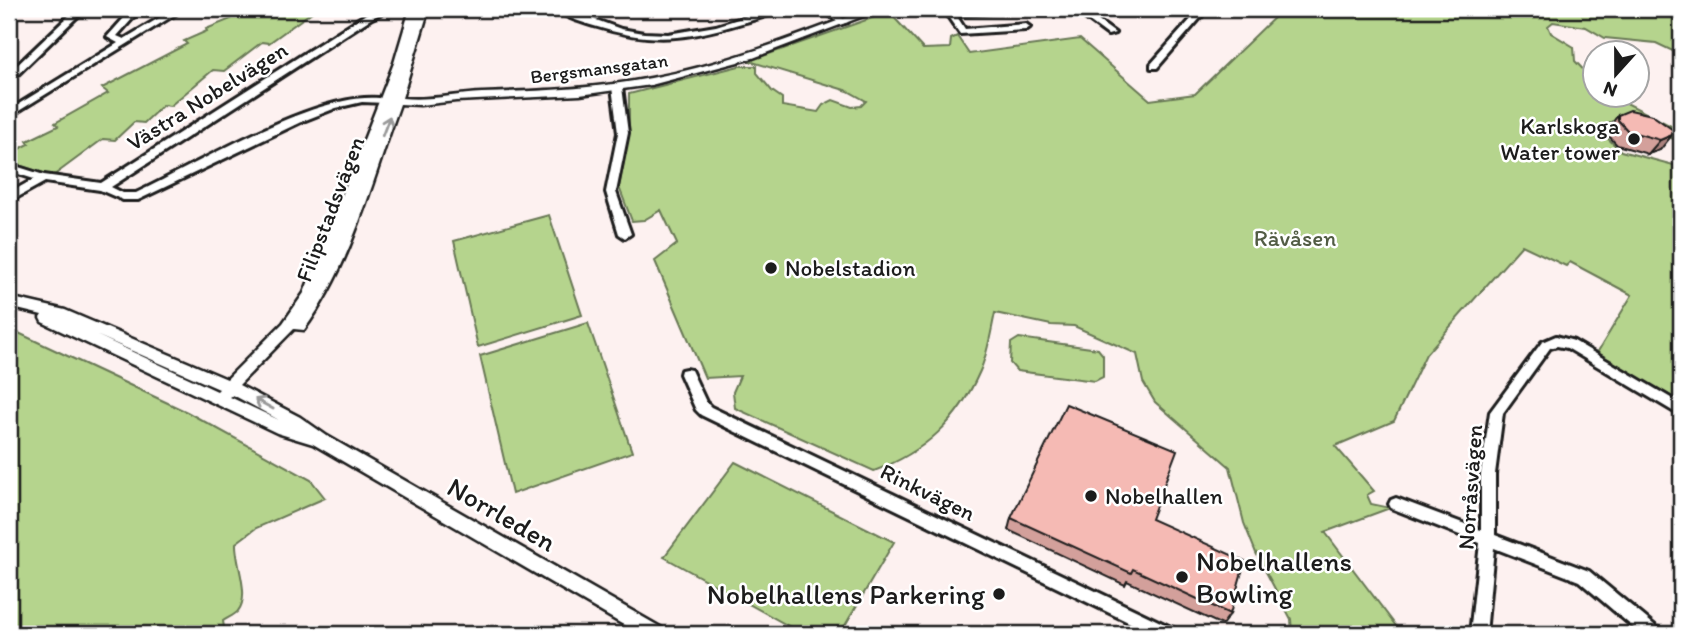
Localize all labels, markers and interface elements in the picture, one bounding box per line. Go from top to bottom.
street label: Västra Nobelvägen [122,35,292,157]
north arrow [1582,38,1652,108]
street label: Bergsmansgatan [529,49,669,88]
text: N [1600,76,1620,102]
place label: Karlskoga Water tower [1500,112,1620,166]
one-way arrow [381,116,394,137]
marker: Karlskoga Water tower [1626,131,1642,147]
street label: Filipstadsvägen [289,132,371,286]
park label: Rävåsen [1254,224,1336,252]
place label: Nobelstadion [785,254,916,282]
marker: Nobelstadion [763,260,779,276]
one-way arrow [254,397,275,410]
street label: Norråsvägen [1452,423,1488,551]
street label: Rinkvägen [876,457,980,527]
street label: Norrleden [442,469,563,559]
place label: Nobelhallen [1105,482,1223,510]
marker: Nobelhallen [1083,488,1099,504]
place label: Nobelhallens Bowling [1196,544,1352,610]
marker: Nobelhallens Bowling [1174,569,1190,585]
place label: Nobelhallens Parkering [707,577,986,611]
marker: Nobelhallens Parkering [991,586,1007,602]

